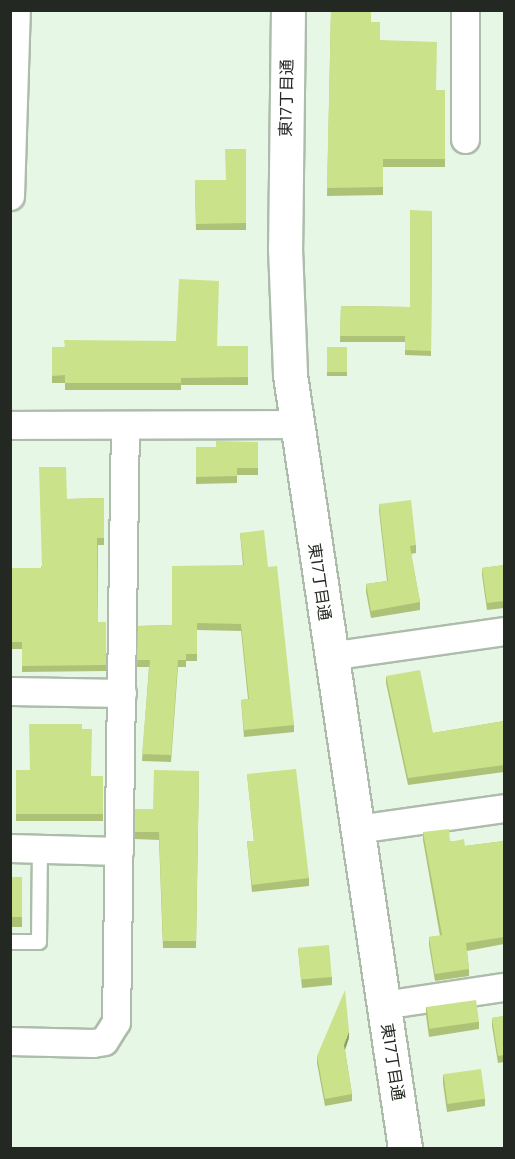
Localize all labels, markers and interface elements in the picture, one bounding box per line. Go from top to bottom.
street label: 東17丁目通 [277,59,297,137]
street label: 東17丁目通 [304,542,334,622]
street label: 東17丁目通 [376,1022,408,1102]

